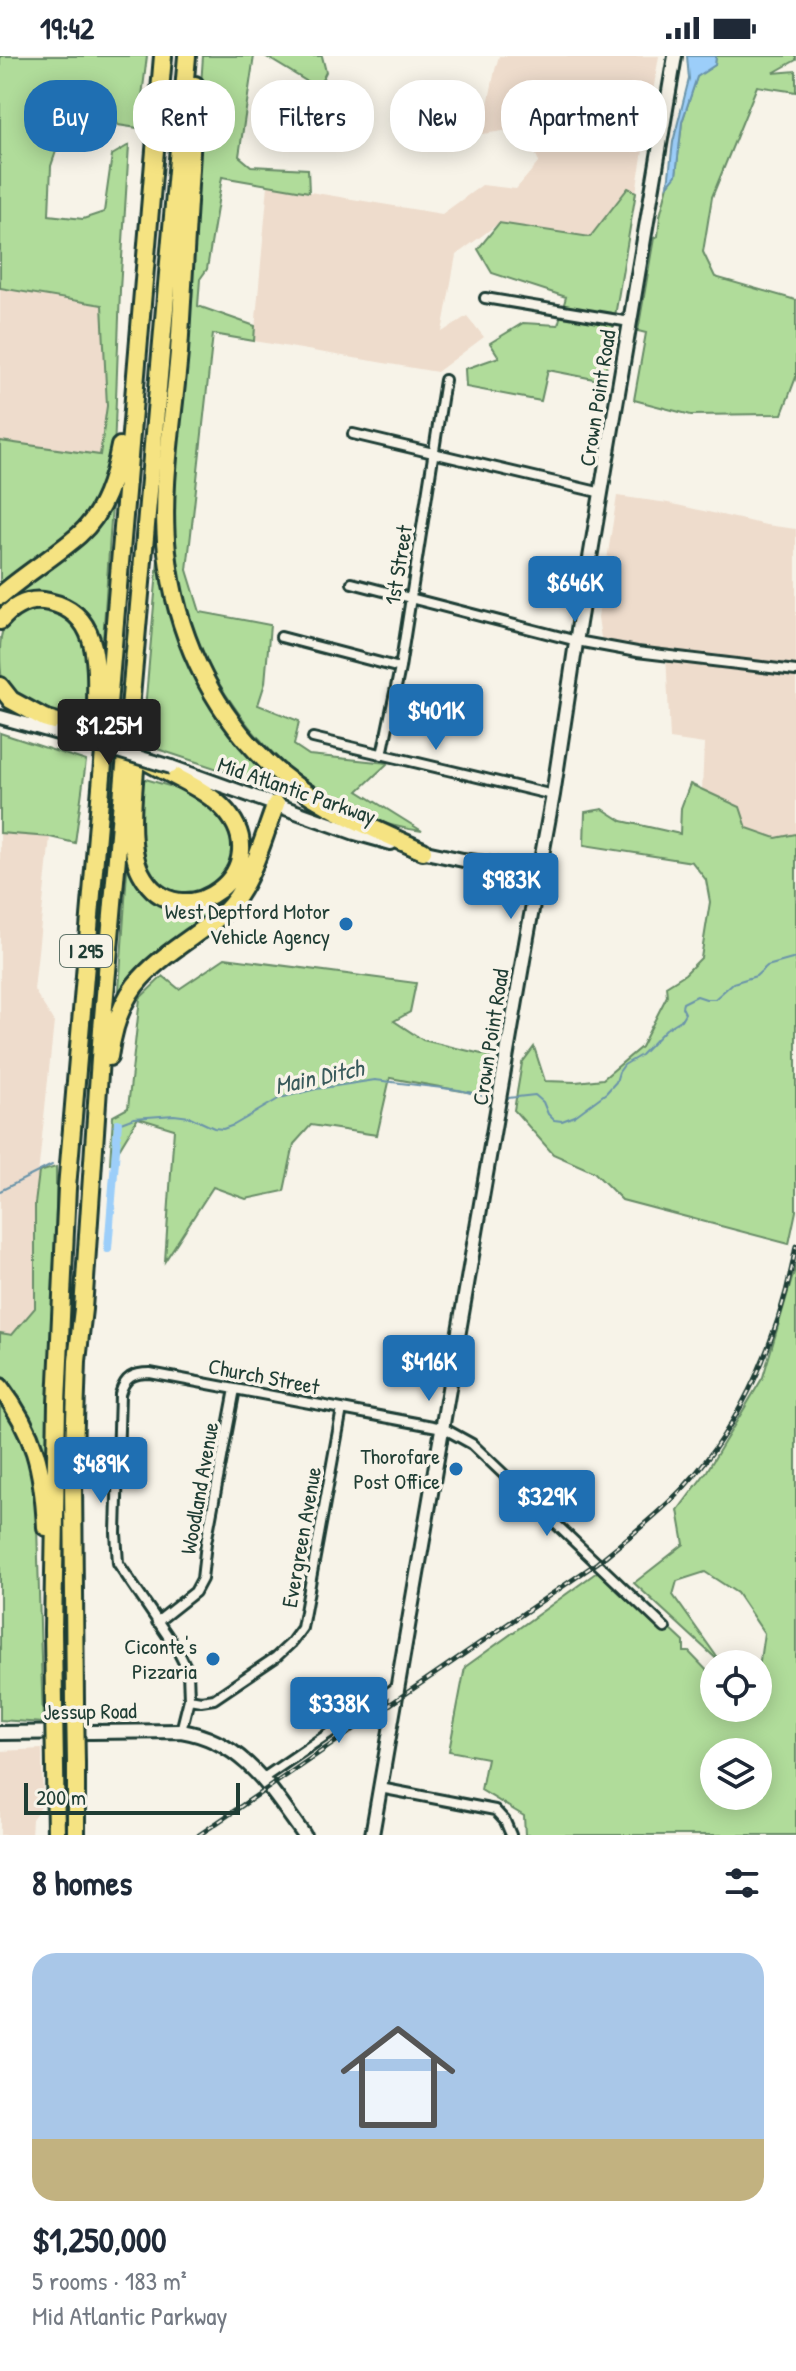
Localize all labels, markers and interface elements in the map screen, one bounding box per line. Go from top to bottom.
text: 19:42 [40,8,94,48]
chip: Buy [24,80,117,152]
chip: Rent [133,80,235,152]
chip: Filters [251,80,374,152]
chip: New [390,80,485,152]
chip: Apartment [501,80,667,152]
street label: Crown Point Road [571,327,623,468]
street label: 1st Street [377,523,419,607]
pin: $646K [519,556,631,624]
text: $646K [546,564,604,599]
pin: $401K [380,684,492,752]
text: $401K [407,692,465,727]
pin: $1.25M [44,699,174,767]
text: $1.25M [76,707,142,742]
street label: Mid Atlantic Parkway [214,749,380,831]
pin: $983K [455,853,567,921]
text: $983K [481,861,541,896]
place label: West Deptford Motor Vehicle Agency [165,896,331,951]
marker: West Deptford Motor Vehicle Agency [337,915,355,933]
road number: I 295 [60,935,112,967]
street label: Crown Point Road [464,966,516,1107]
water label: Main Ditch [272,1051,368,1101]
pin: $416K [373,1335,485,1403]
text: $416K [401,1343,457,1378]
street label: Church Street [206,1351,323,1402]
street label: Woodland Avenue [173,1419,225,1556]
pin: $489K [45,1437,157,1505]
place label: Thorofare Post Office [353,1441,440,1496]
text: $489K [72,1445,130,1480]
marker: Thorofare Post Office [447,1460,465,1478]
street label: Evergreen Avenue [274,1464,328,1610]
pin: $329K [491,1470,603,1538]
text: $329K [517,1478,577,1513]
place label: Ciconte's Pizzaria [124,1631,197,1686]
marker: Ciconte's Pizzaria [204,1650,222,1668]
map controls [700,1650,772,1810]
button: locate [700,1650,772,1722]
pin: $338K [283,1677,395,1745]
text: $338K [308,1685,370,1720]
street label: Jessup Road [43,1695,137,1727]
button: layers [700,1738,772,1810]
scale bar [24,1779,240,1815]
text: 200 m [36,1782,86,1812]
text: 8 homes [32,1860,132,1906]
icon: filters [720,1861,764,1905]
icon: home [326,2005,470,2149]
text: $1,250,000 [32,2217,167,2263]
text: 5 rooms · 183 m² [32,2263,187,2298]
text: Mid Atlantic Parkway [32,2298,227,2333]

